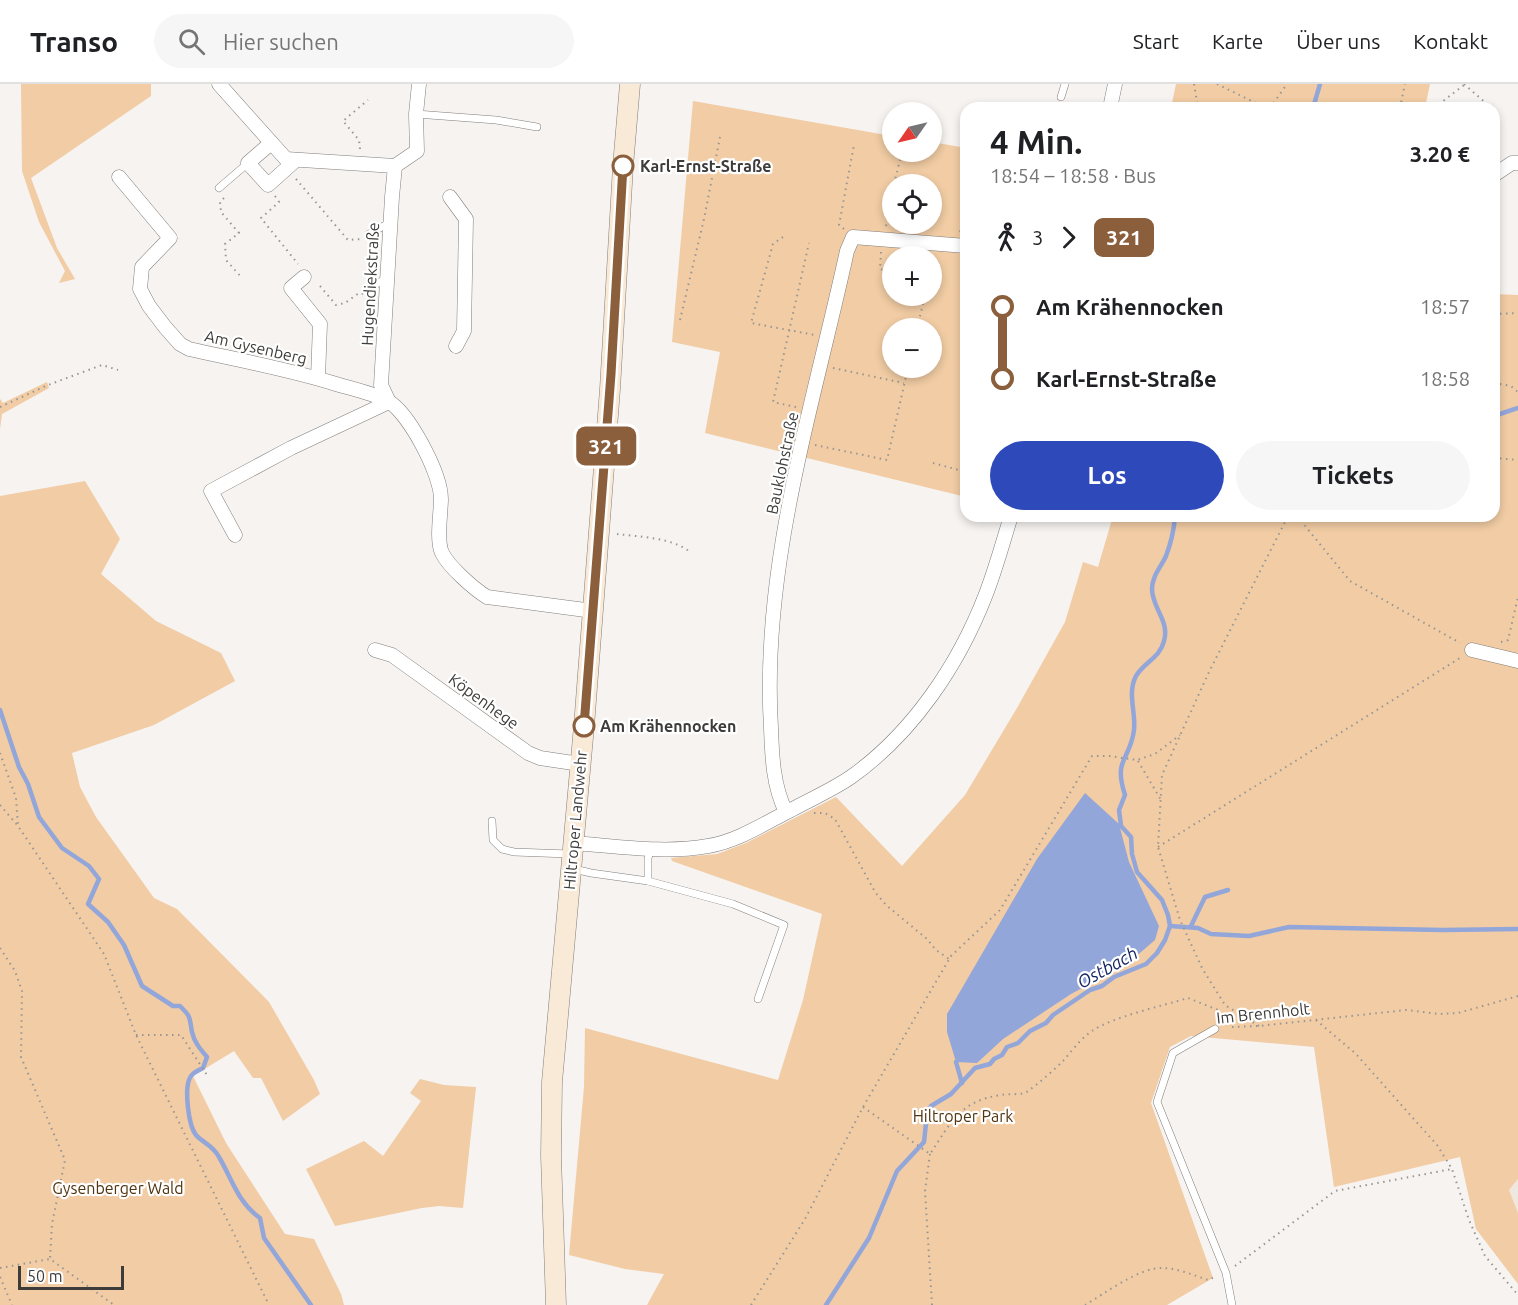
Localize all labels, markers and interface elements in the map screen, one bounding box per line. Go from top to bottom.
search box [154,14,574,68]
icon: search [175,25,208,58]
text: Transo [30,26,118,57]
text: Hier suchen [223,29,339,54]
text: Start [1133,29,1179,53]
text: Karte [1212,29,1263,53]
text: Über uns [1296,29,1380,53]
text: Kontakt [1413,29,1488,53]
north arrow [882,102,942,162]
map controls [882,102,942,378]
text: 4 Min. [990,123,1082,160]
text: 3.20 € [1410,141,1470,166]
marker: Karl-Ernst-Straße [612,155,634,177]
place label: Karl-Ernst-Straße [640,157,771,175]
text: 18:54 – 18:58 · Bus [990,164,1156,187]
button: locate [882,174,942,234]
icon: walk [990,221,1023,254]
icon: forward [1052,221,1085,254]
street label: Hugendiekstraße [358,222,382,346]
text: 321 [1106,225,1142,249]
text: 3 [1032,226,1043,249]
button: + [882,246,942,306]
text: Am Krähennocken [1036,294,1224,319]
text: 18:57 [1420,295,1470,318]
button: − [882,318,942,378]
street label: Am Gysenberg [203,326,309,368]
text: Karl-Ernst-Straße [1036,366,1217,391]
text: 18:58 [1420,367,1470,390]
street label: Bauklohstraße [762,410,802,516]
line badge: 321 [572,426,640,466]
text: 321 [588,434,624,458]
button: Los [990,441,1224,510]
button: Tickets [1236,441,1470,510]
street label: Köpenhege [445,670,523,732]
marker: Am Krähennocken [573,715,595,737]
place label: Am Krähennocken [600,717,736,735]
street label: Hiltroper Landwehr [560,749,590,891]
water label: Ostbach [1073,942,1141,992]
street label: Im Brennholt [1215,999,1311,1027]
park label: Hiltroper Park [913,1107,1013,1125]
park label: Gysenberger Wald [52,1179,184,1197]
scale bar [18,1263,124,1290]
text: 50 m [27,1267,63,1285]

